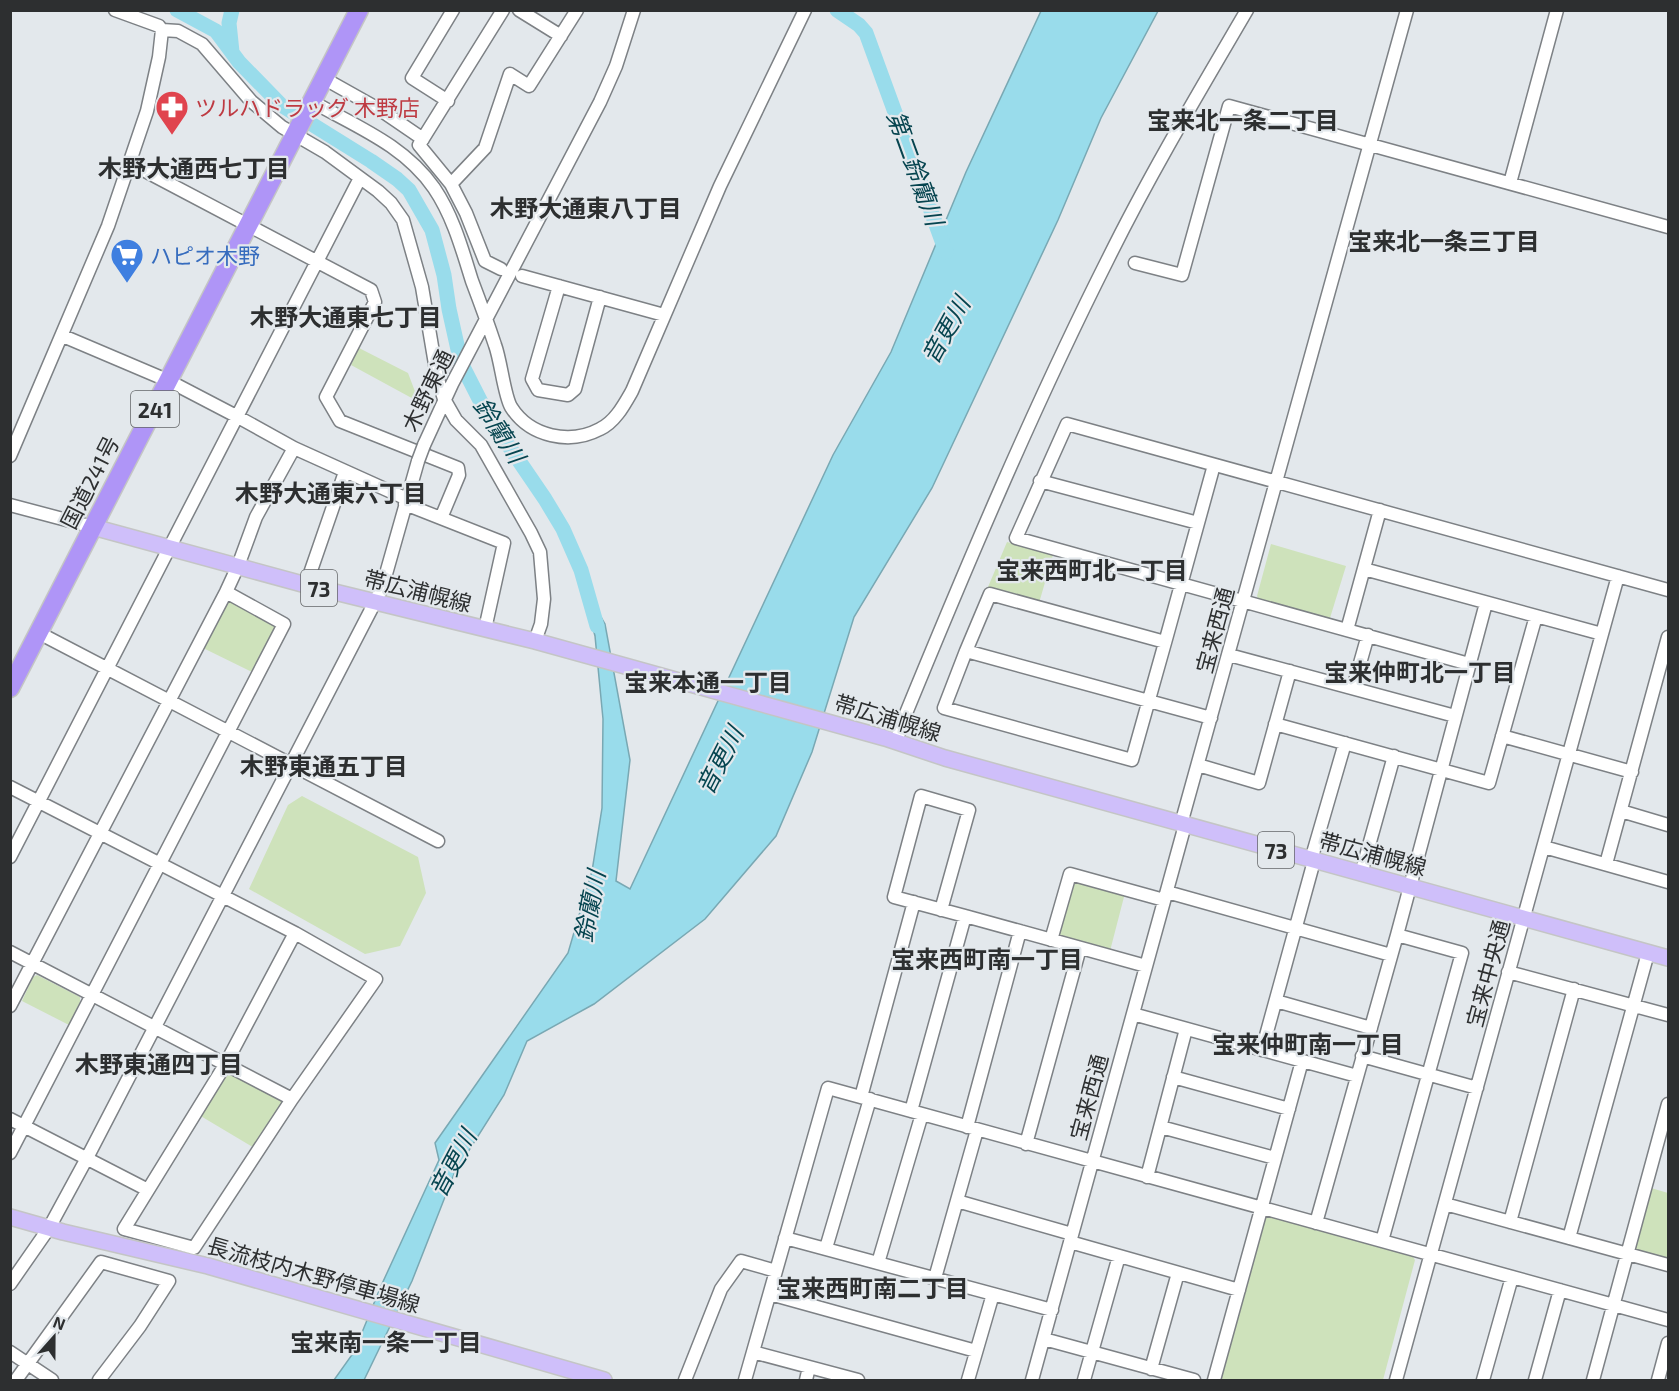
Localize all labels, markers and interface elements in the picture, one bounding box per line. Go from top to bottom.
pharmacy icon: ツルハドラッグ 木野店 [154,89,190,136]
place label: ツルハドラッグ 木野店 [195,94,420,120]
district label: 宝来北一条二丁目 [1147,105,1339,134]
water label: 第二鈴蘭川 [882,107,951,232]
district label: 木野大通西七丁目 [98,153,290,182]
district label: 木野大通東八丁目 [490,193,682,222]
district label: 宝来北一条三丁目 [1348,226,1540,255]
supermarket icon: ハピオ木野 [109,237,145,284]
place label: ハピオ木野 [150,242,260,268]
water label: 音更川 [915,289,977,369]
district label: 木野大通東七丁目 [250,302,442,331]
street label: 木野東通 [396,345,458,435]
road number: 241 [131,391,179,427]
water label: 鈴蘭川 [468,392,533,471]
street label: 国道241号 [55,431,123,533]
district label: 木野大通東六丁目 [235,478,427,507]
district label: 宝来西町北一丁目 [996,555,1188,584]
street label: 帯広浦幌線 [361,564,475,616]
road number: 73 [301,570,337,606]
street label: 宝来西通 [1190,584,1238,676]
district label: 宝来仲町北一丁目 [1324,657,1516,686]
district label: 宝来本通一丁目 [624,667,792,696]
street label: 帯広浦幌線 [832,688,944,746]
water label: 音更川 [690,719,750,799]
district label: 木野東通五丁目 [240,751,408,780]
street label: 帯広浦幌線 [1317,826,1429,880]
road number: 73 [1258,832,1294,868]
water label: 鈴蘭川 [568,865,611,944]
street label: 宝来中央通 [1460,917,1514,1029]
district label: 宝来西町南一丁目 [891,944,1083,973]
district label: 宝来仲町南一丁目 [1212,1029,1404,1058]
district label: 木野東通四丁目 [75,1049,243,1078]
street label: 宝来西通 [1064,1051,1112,1143]
water label: 音更川 [422,1122,483,1202]
street label: 長流枝内木野停車場線 [205,1231,423,1317]
district label: 宝来西町南二丁目 [777,1273,969,1302]
north arrow [24,1307,84,1367]
text: N [51,1312,68,1333]
district label: 宝来南一条一丁目 [290,1327,482,1356]

